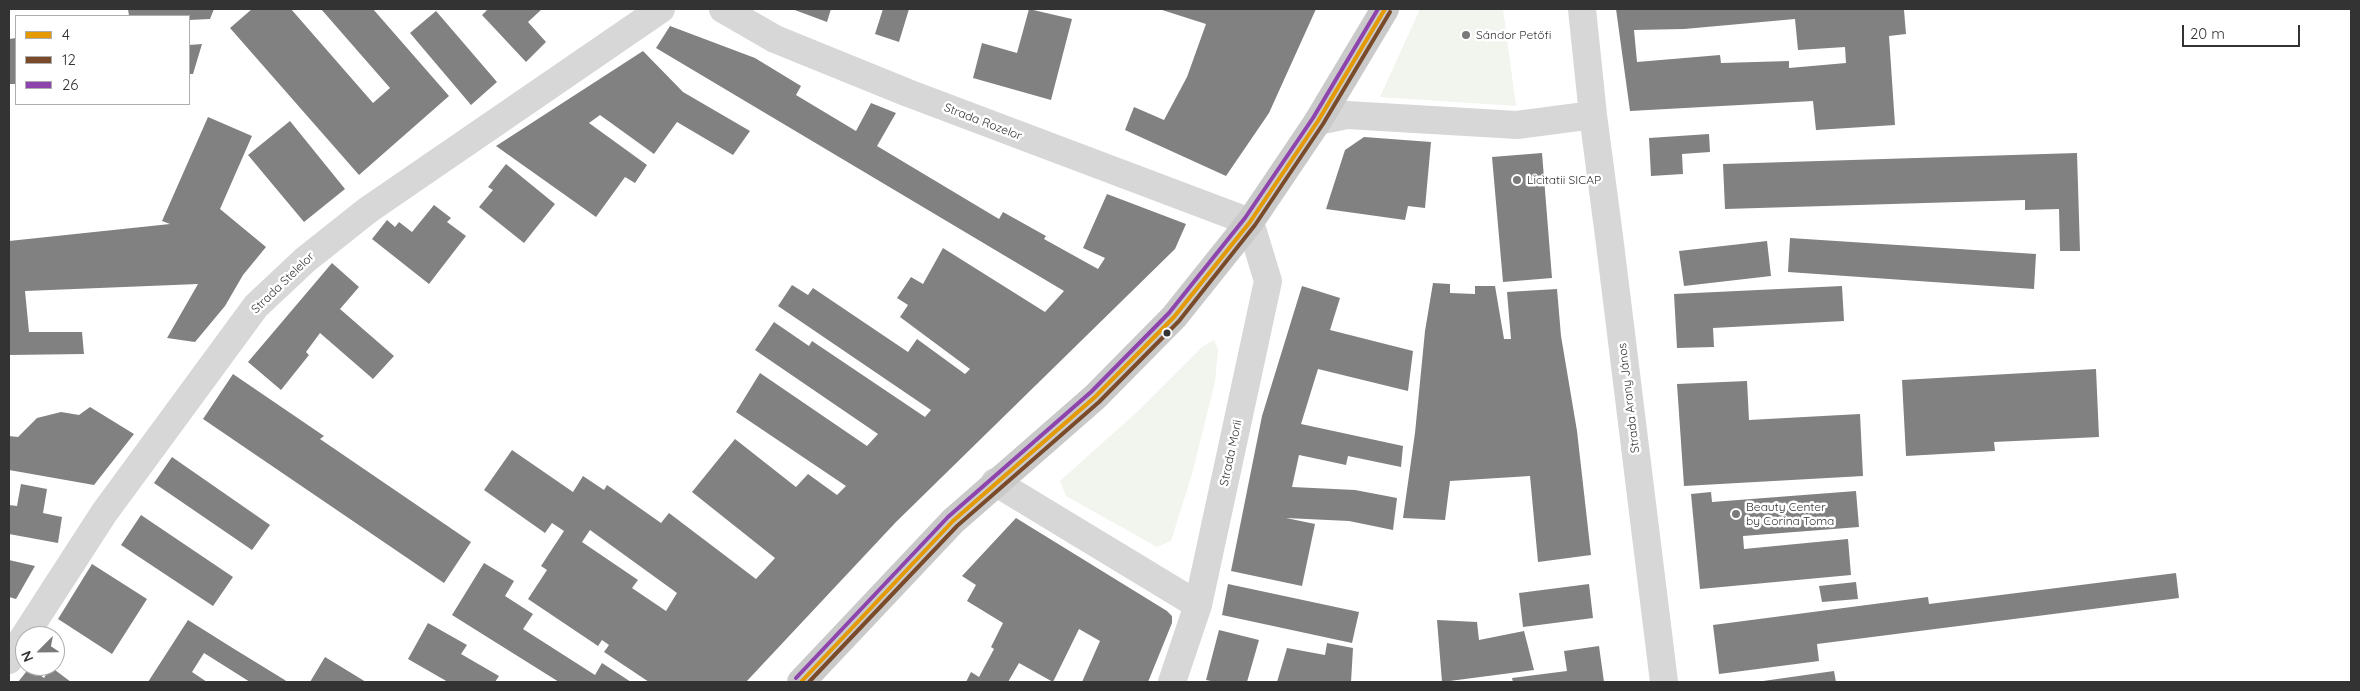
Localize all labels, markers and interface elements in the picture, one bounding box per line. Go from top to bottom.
legend [15,15,190,105]
scale bar [2185,15,2302,47]
text: 20 m [2190,24,2225,43]
text: 4 [62,25,70,44]
place label: Sándor Petőfi [1476,28,1551,42]
marker: Sándor Petőfi [1460,29,1472,41]
text: 12 [62,50,76,69]
text: 26 [62,75,78,94]
street label: Strada Rozelor [942,101,1024,143]
place label: Licitatii SICAP [1527,173,1601,187]
marker: Licitatii SICAP [1511,174,1523,186]
street label: Strada Stelelor [249,249,317,317]
unlabelled marker [1162,328,1172,338]
street label: Strada Arany János [1615,342,1643,454]
street label: Strada Morii [1217,419,1245,487]
place label: Beauty Center by Corina Toma [1746,500,1834,528]
marker: Beauty Center by Corina Toma [1730,508,1742,520]
north arrow [15,626,65,676]
text: N [17,648,37,665]

